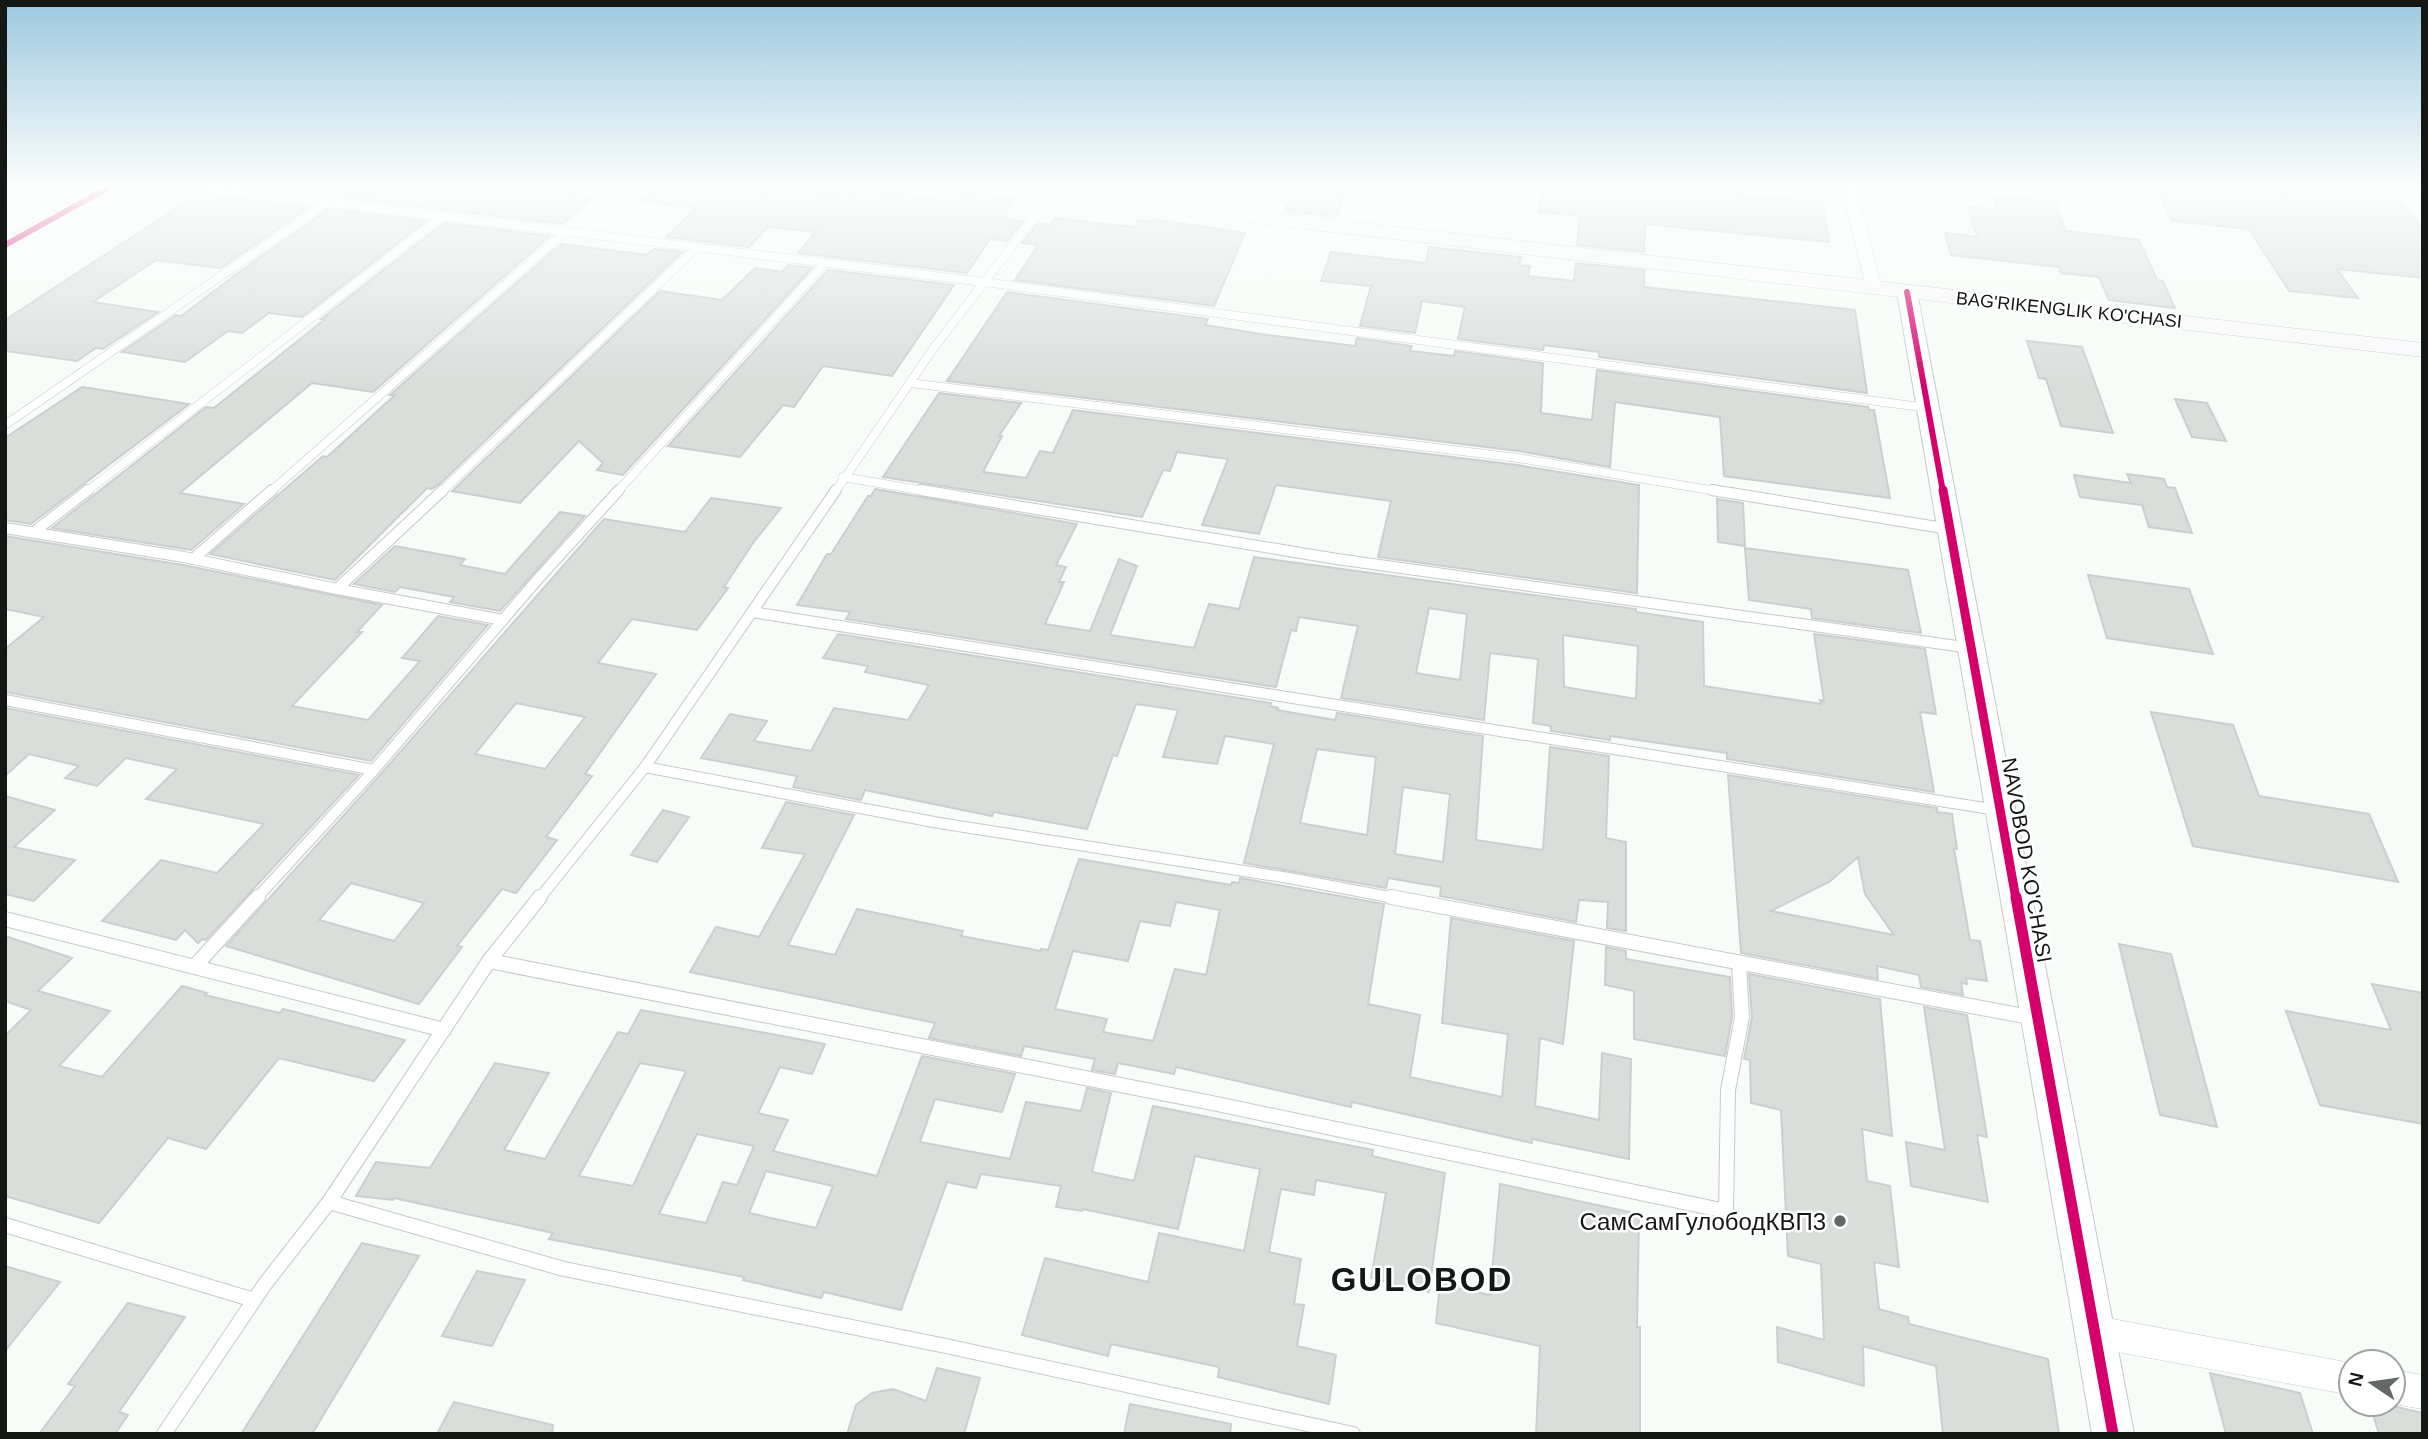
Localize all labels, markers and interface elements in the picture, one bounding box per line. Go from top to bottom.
street label: BAG'RIKENGLIK KO'CHASI [1955,288,2183,332]
street label: NAVOBOD KO'CHASI [1998,756,2056,964]
place label: СамСамГулободКВП3 [1579,1208,1826,1235]
marker: СамСамГулободКВП3 [1832,1213,1848,1229]
district label: GULOBOD [1331,1261,1513,1298]
north arrow [2337,1348,2407,1418]
text: N [2344,1370,2368,1388]

